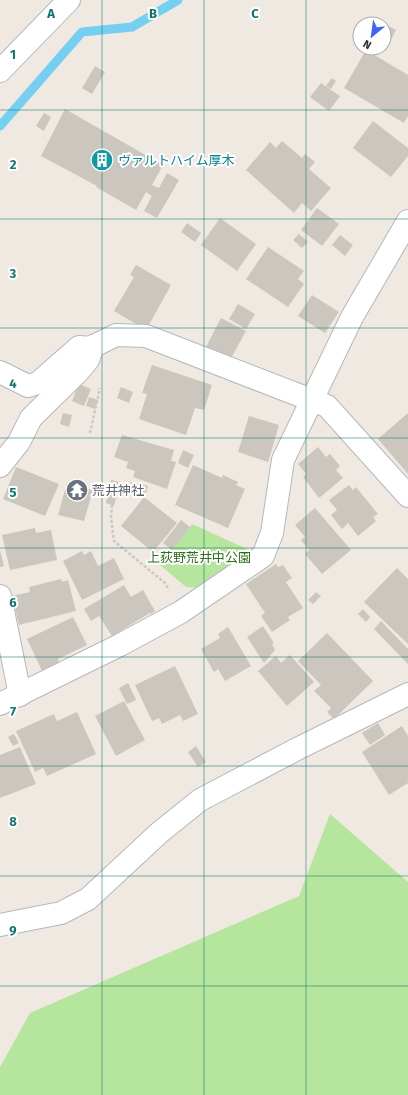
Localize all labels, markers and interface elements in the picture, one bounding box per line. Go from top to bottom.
text: A [46,6,55,21]
text: B [149,6,157,21]
text: C [251,6,259,21]
north arrow [352,16,392,56]
text: N [361,37,374,52]
text: 1 [10,47,16,62]
building icon: ヴァルトハイム厚木 [89,147,115,173]
place label: ヴァルトハイム厚木 [118,153,234,168]
text: 2 [10,157,17,172]
text: 3 [9,266,17,281]
text: 4 [9,376,17,391]
temple icon: 荒井神社 [64,477,90,503]
place label: 荒井神社 [92,483,144,498]
text: 5 [10,485,17,500]
park label: 上荻野荒井中公園 [147,550,251,565]
text: 6 [9,595,17,610]
text: 7 [10,704,16,719]
text: 8 [9,814,17,829]
text: 9 [9,923,17,938]

